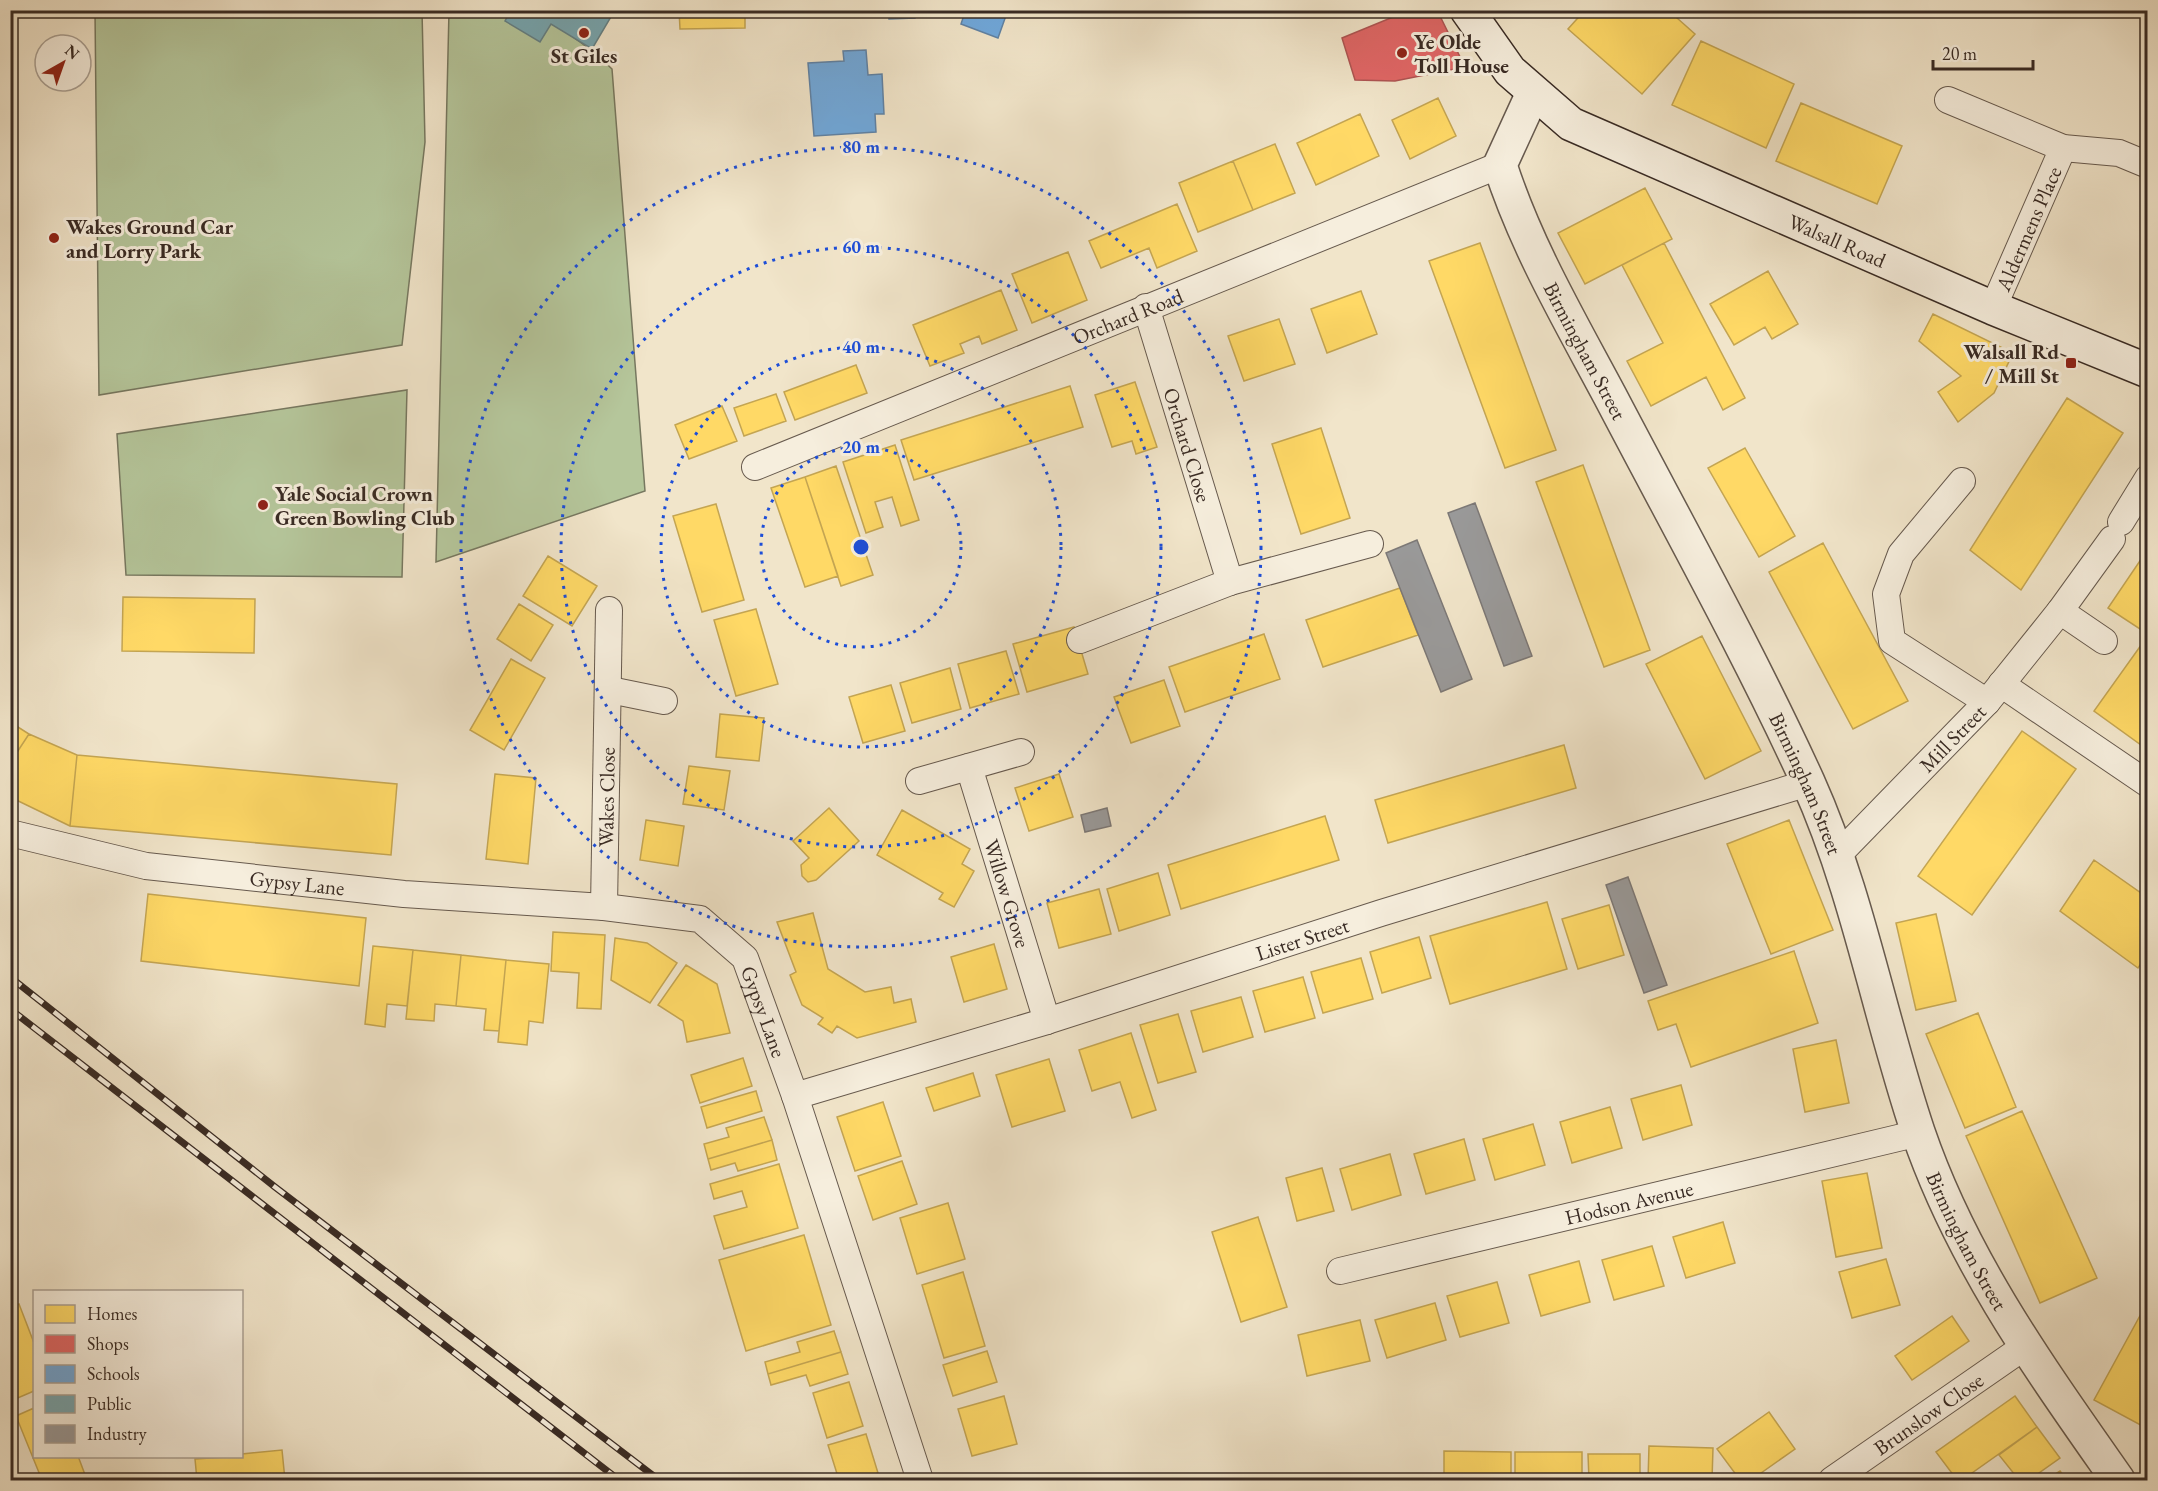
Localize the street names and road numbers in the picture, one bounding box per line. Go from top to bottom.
street label: Aldermens Place [1988,162,2067,296]
street label: Walsall Road [1784,207,1891,273]
street label: Birmingham Street [1538,277,1634,424]
street label: Orchard Road [1068,281,1187,350]
street label: Orchard Close [1158,384,1218,505]
street label: Mill Street [1913,698,1992,778]
street label: Birmingham Street [1764,708,1849,858]
street label: Wakes Close [592,747,620,847]
street label: Willow Grove [978,836,1037,951]
street label: Gypsy Lane [248,864,346,901]
street label: Lister Street [1252,911,1352,966]
street label: Gypsy Lane [735,962,793,1061]
street label: Birmingham Street [1921,1167,2014,1315]
street label: Hodson Avenue [1562,1174,1696,1230]
street label: Brunslow Close [1868,1366,1988,1461]

